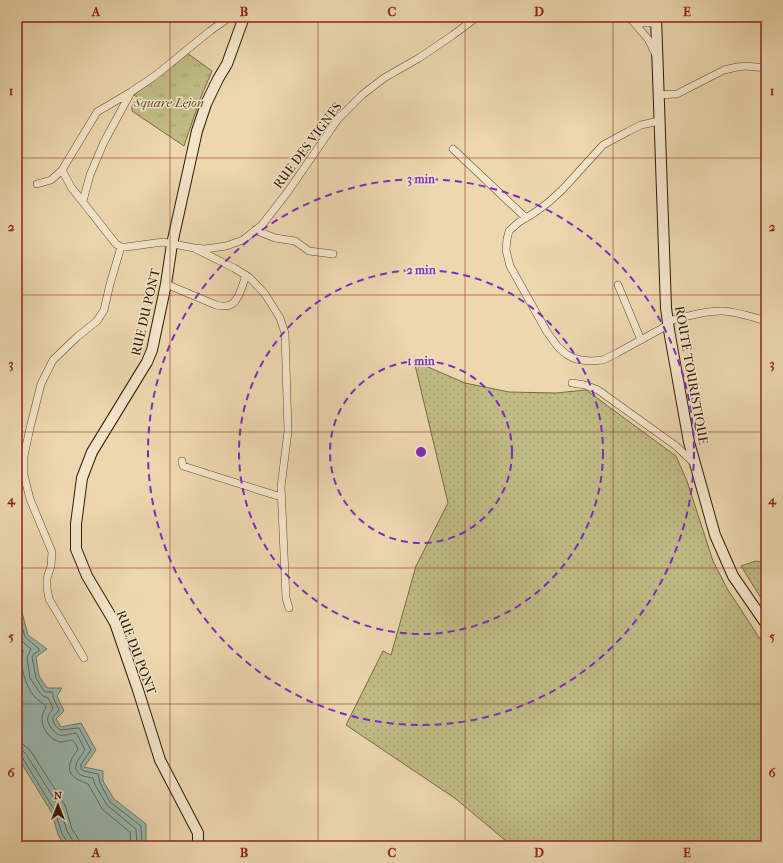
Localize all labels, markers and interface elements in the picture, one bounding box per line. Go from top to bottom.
text: A [91,4,101,19]
text: B [240,4,249,19]
text: C [388,4,397,19]
text: D [534,4,544,19]
text: E [683,4,691,19]
text: 1 [9,83,14,98]
text: 1 [770,83,775,98]
park label: Square Lejon [133,95,204,110]
street label: RUE DES VIGNES [270,99,345,191]
text: 3 min [407,172,436,187]
text: 2 [8,219,15,234]
text: 2 [769,219,776,234]
text: 2 min [406,263,437,277]
street label: RUE DU PONT [128,267,163,357]
street label: ROUTE TOURISTIQUE [672,305,711,446]
text: 1 min [407,354,436,368]
text: 3 [8,356,14,372]
text: 3 [769,356,775,372]
centre of rings [414,445,428,459]
text: 4 [6,492,16,508]
text: 4 [767,492,777,508]
street label: RUE DU PONT [114,608,160,697]
text: 5 [8,629,14,644]
text: 5 [769,629,775,644]
text: 6 [7,765,15,780]
text: 6 [768,765,776,780]
north arrow [38,785,78,825]
text: N [54,789,63,802]
text: A [91,845,101,860]
text: B [240,845,249,860]
text: C [388,845,397,860]
text: D [534,845,544,860]
text: E [683,845,691,860]

